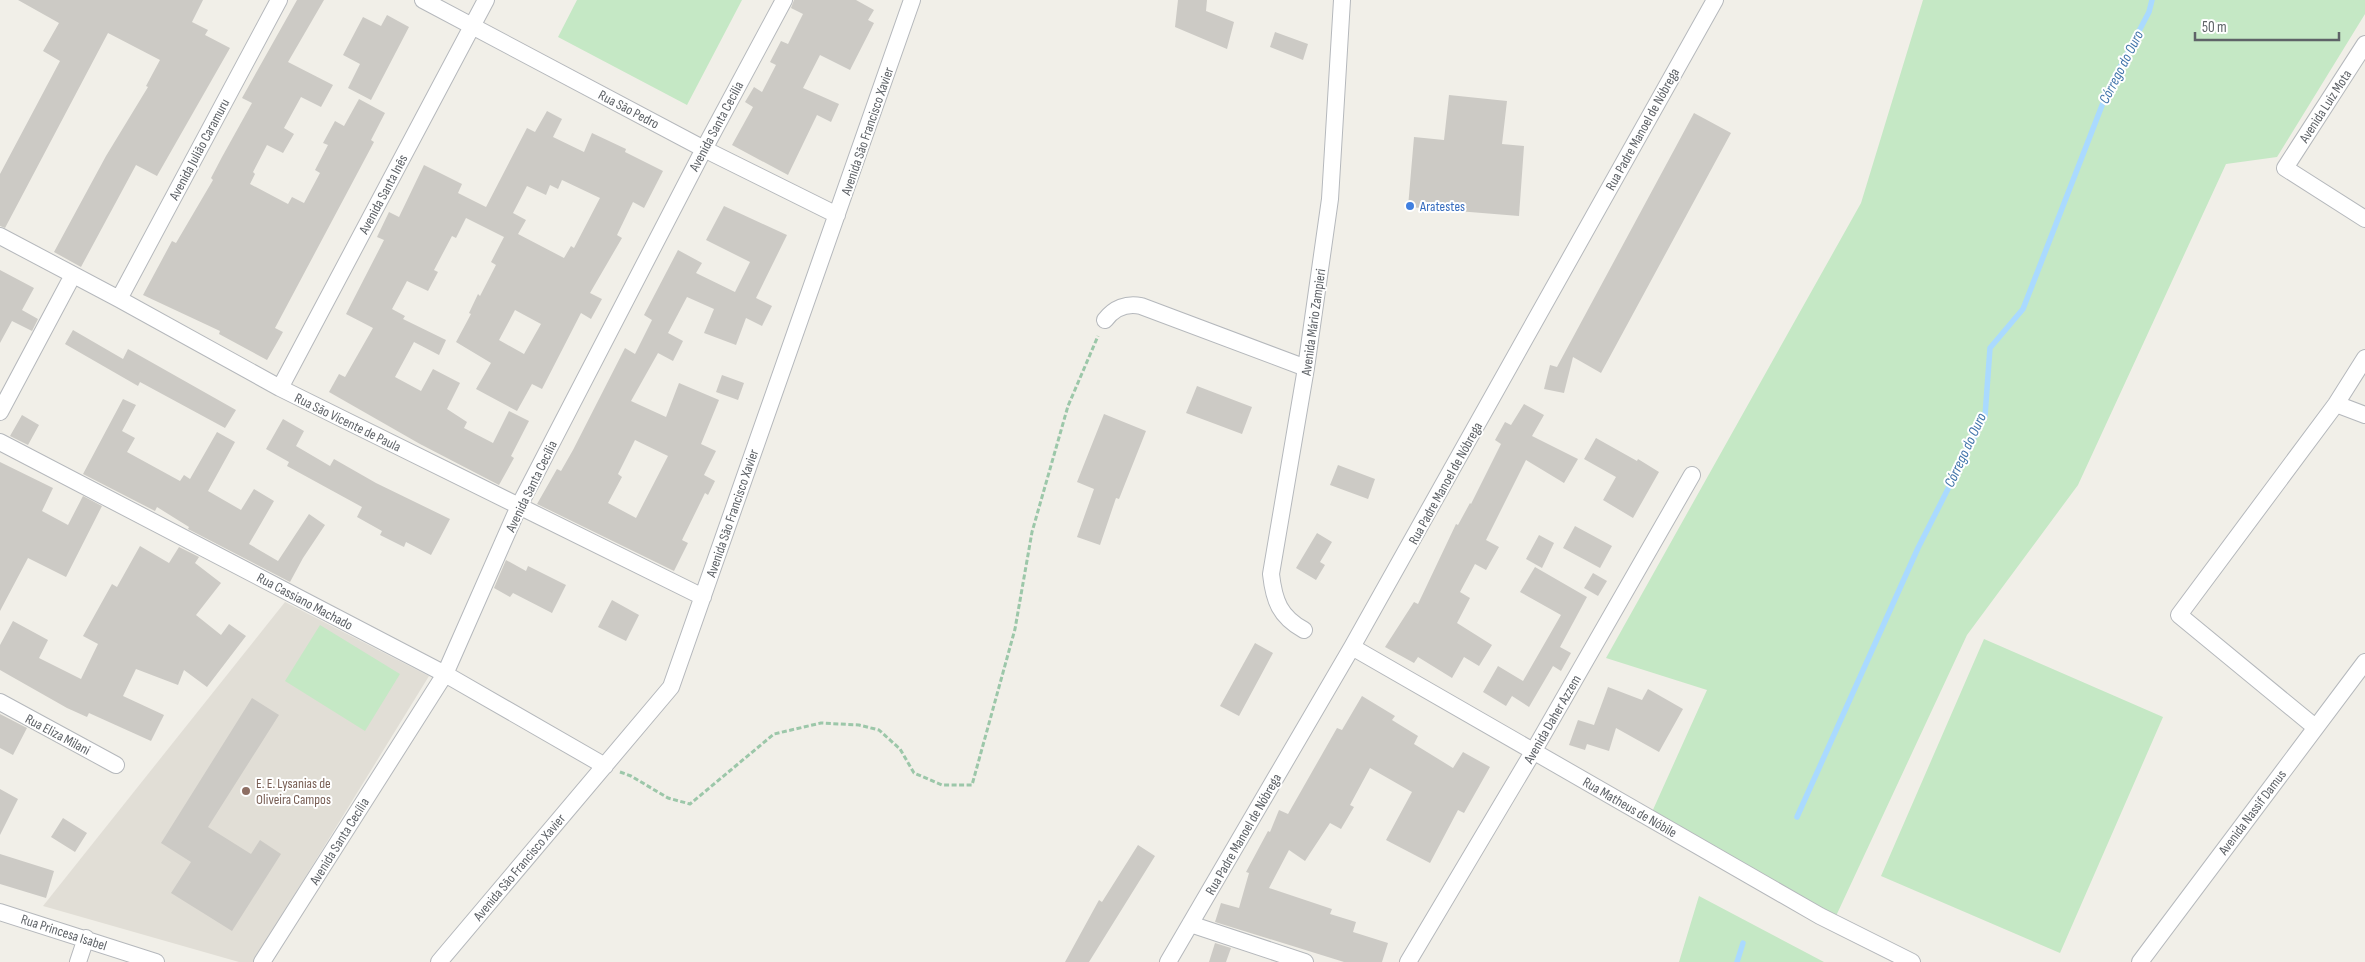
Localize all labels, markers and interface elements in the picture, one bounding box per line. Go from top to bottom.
scale bar [2195,10,2339,42]
text: 50 m [2202,18,2227,37]
water label: Córrego do Ouro [2095,27,2148,107]
street label: Avenida São Francisco Xavier [837,65,897,198]
street label: Rua Padre Manoel de Nóbrega [1602,65,1683,193]
street label: Avenida Luiz Mota [2295,67,2355,147]
street label: Avenida Santa Cecília [685,78,747,175]
street label: Rua São Pedro [595,86,662,133]
street label: Avenida Julião Caramuru [165,96,233,204]
street label: Avenida Santa Inês [355,152,412,238]
place label: Aratestes [1419,198,1465,215]
marker: Aratestes [1404,200,1416,212]
street label: Avenida Mário Zampieri [1297,267,1329,378]
street label: Rua São Vicente de Paula [292,389,404,456]
water label: Córrego do Ouro [1940,410,1991,490]
street label: Rua Padre Manoel de Nóbrega [1405,419,1486,547]
street label: Avenida Santa Cecília [502,438,561,536]
street label: Avenida São Francisco Xavier [702,447,762,580]
street label: Rua Cassiano Machado [254,569,356,634]
street label: Avenida Daher Azzem [1520,672,1585,767]
street label: Rua Eliza Milani [22,710,93,759]
street label: Avenida Nassif Damus [2214,766,2290,859]
street label: Rua Padre Manoel de Nóbrega [1202,771,1285,898]
street label: Rua Matheus de Nóbile [1580,774,1680,841]
place label: E. E. Lysanias de Oliveira Campos [256,775,331,808]
marker: E. E. Lysanias de Oliveira Campos [240,785,252,797]
street label: Avenida Santa Cecília [305,795,373,889]
street label: Avenida São Francisco Xavier [469,810,569,925]
street label: Rua Princesa Isabel [19,911,109,954]

